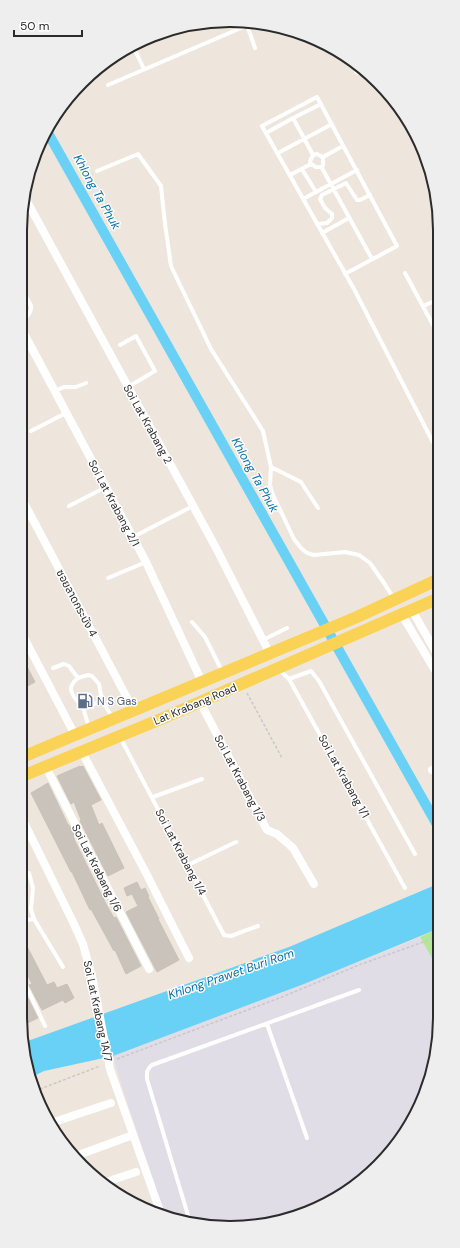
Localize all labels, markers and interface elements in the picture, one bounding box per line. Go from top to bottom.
scale bar [14,12,82,38]
text: 50 m [20,18,49,34]
water label: Khlong Ta Phuk [70,152,125,233]
street label: Soi Lat Krabang 2 [120,382,176,466]
water label: Khlong Ta Phuk [228,435,283,516]
street label: Soi Lat Krabang 2/1 [85,457,143,549]
street label: ซอยลาดกระบัง 4 [53,567,101,639]
street label: Lat Krabang Road [151,680,239,728]
fuel station icon: N S Gas [76,692,94,710]
place label: N S Gas [97,694,137,708]
street label: Soi Lat Krabang 1/3 [211,732,269,824]
street label: Soi Lat Krabang 1/1 [315,732,373,820]
street label: Soi Lat Krabang 1/4 [152,806,210,898]
street label: Soi Lat Krabang 1/6 [69,822,125,914]
water label: Khlong Prawet Buri Rom [166,945,296,1003]
street label: Soi Lat Krabang 1A/7 [80,959,116,1063]

